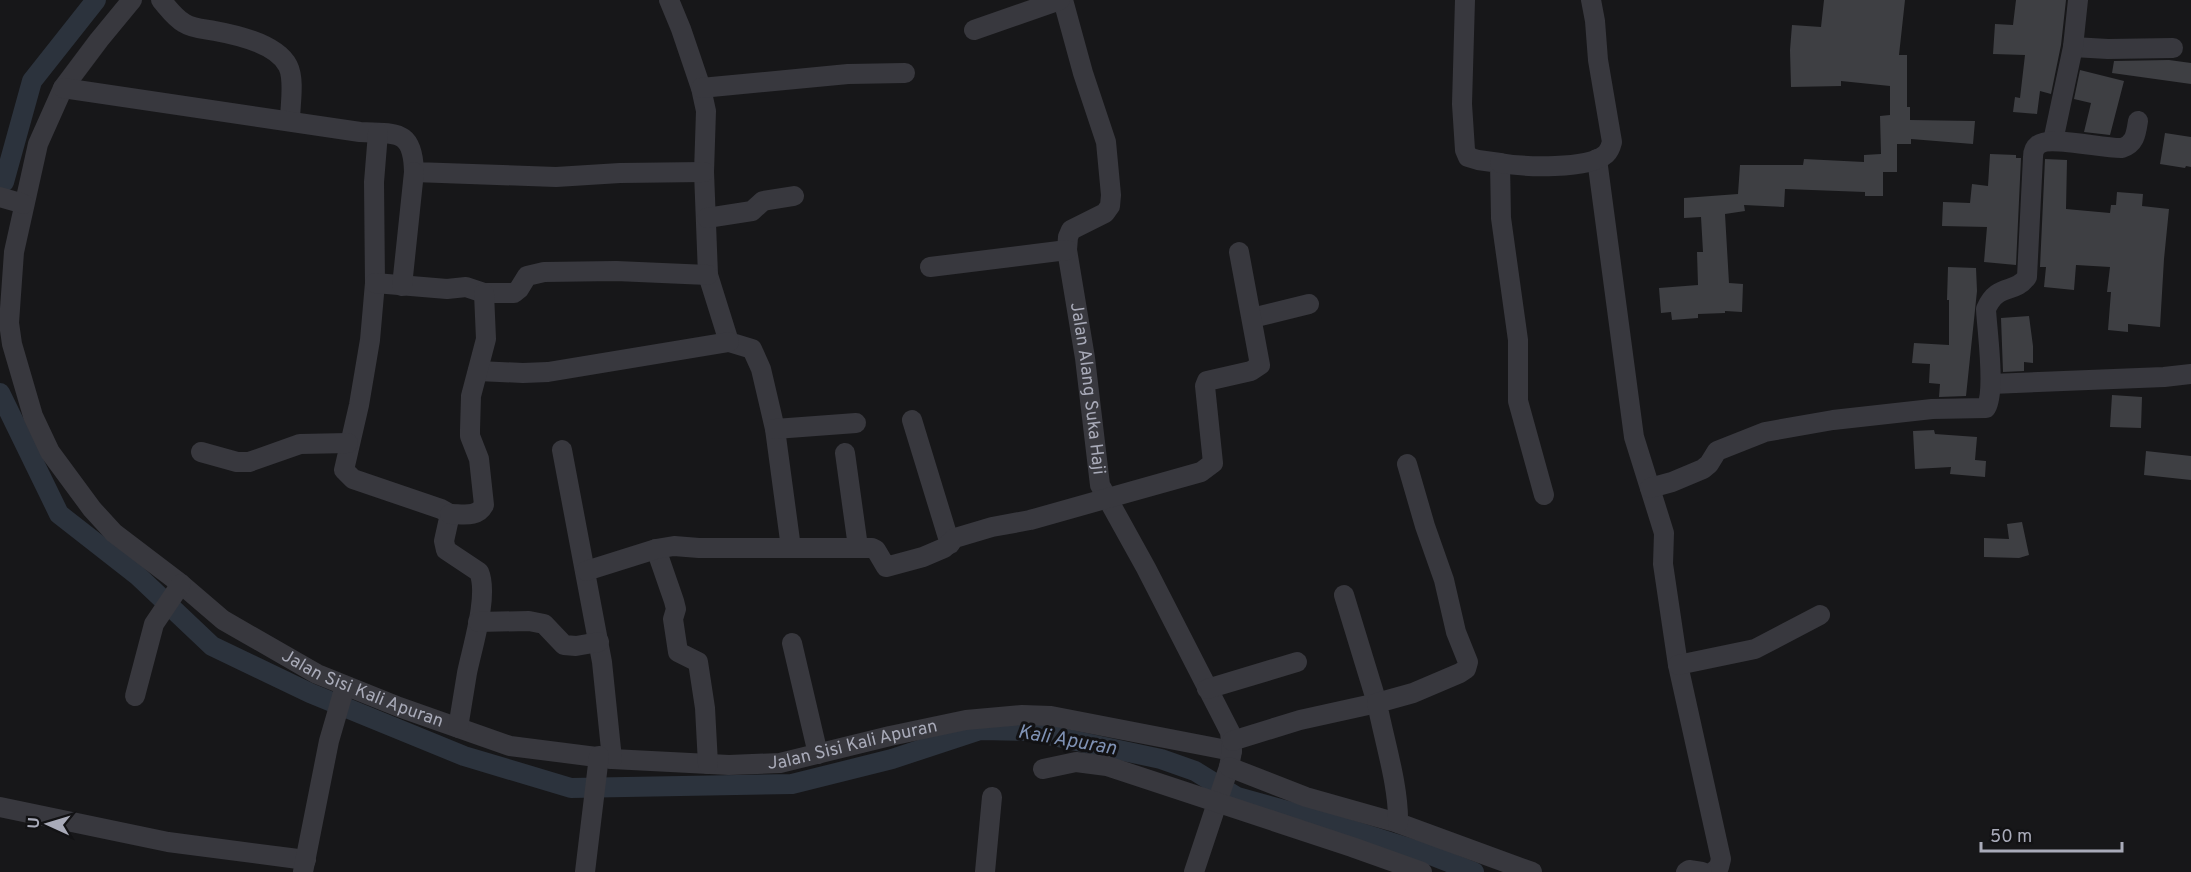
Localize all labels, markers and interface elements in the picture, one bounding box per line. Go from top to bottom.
street label: Jalan Alang Suka Haji [1064,301,1110,476]
street label: Jalan Sisi Kali Apuran [277,644,446,733]
street label: Jalan Sisi Kali Apuran [767,715,940,775]
water label: Kali Apuran [1016,720,1118,762]
north arrow [18,794,78,854]
scale bar [1981,815,2122,853]
text: U [25,817,45,829]
text: 50 m [1990,826,2032,849]

